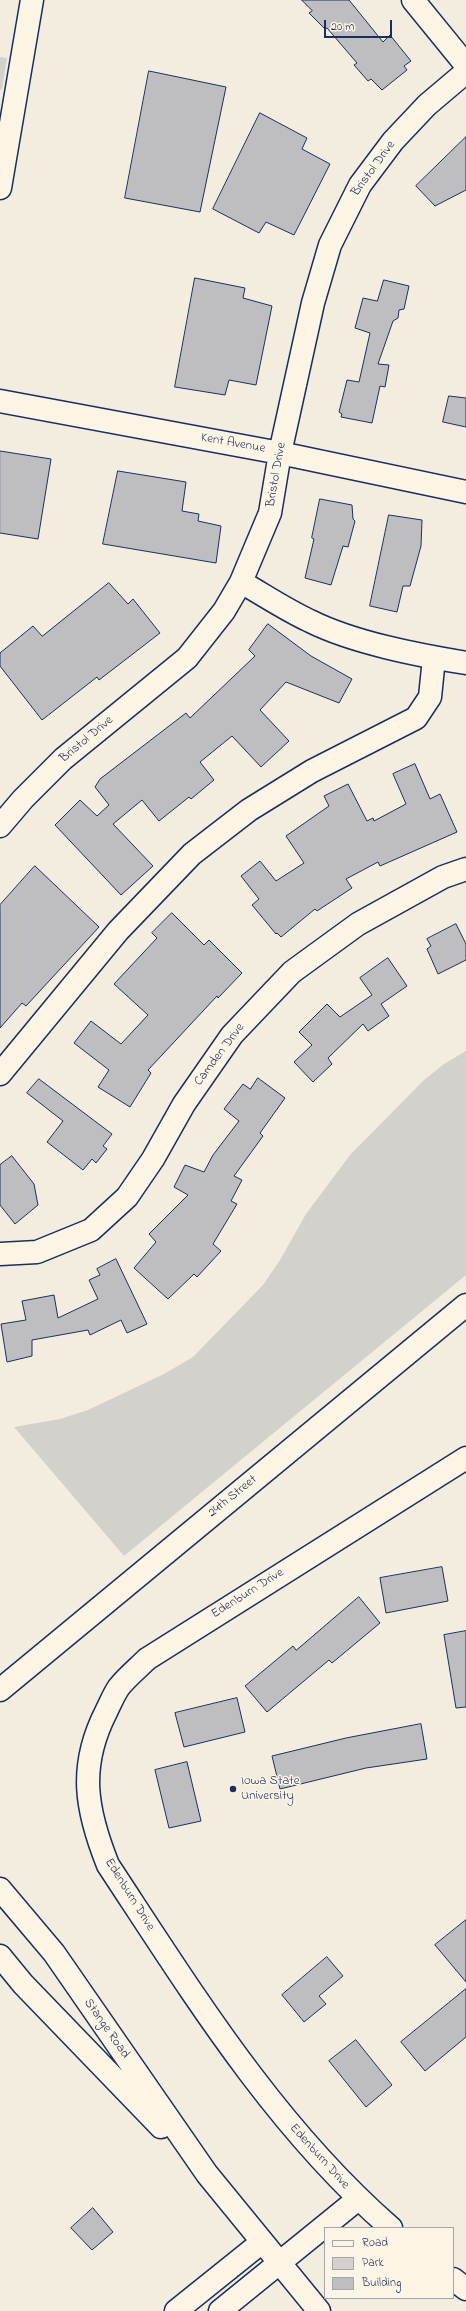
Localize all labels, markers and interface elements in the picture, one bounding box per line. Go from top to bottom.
scale bar [326,12,394,38]
text: 20 m [331,18,354,36]
street label: Bristol Drive [349,138,399,200]
street label: Kent Avenue [200,431,266,457]
street label: Bristol Drive [264,442,290,508]
street label: Bristol Drive [57,713,117,767]
street label: Camden Drive [191,1021,249,1089]
street label: 24th Street [205,1473,261,1521]
street label: Edenburn Drive [209,1566,287,1622]
place label: Iowa State University [241,1774,300,1805]
marker: Iowa State University [228,1784,238,1794]
street label: Edenburn Drive [101,1856,157,1934]
street label: Stange Road [80,1996,132,2062]
street label: Edenburn Drive [286,2121,352,2193]
legend [324,2227,454,2299]
text: Road [362,2234,388,2252]
text: Park [362,2254,384,2272]
text: Building [362,2274,401,2292]

